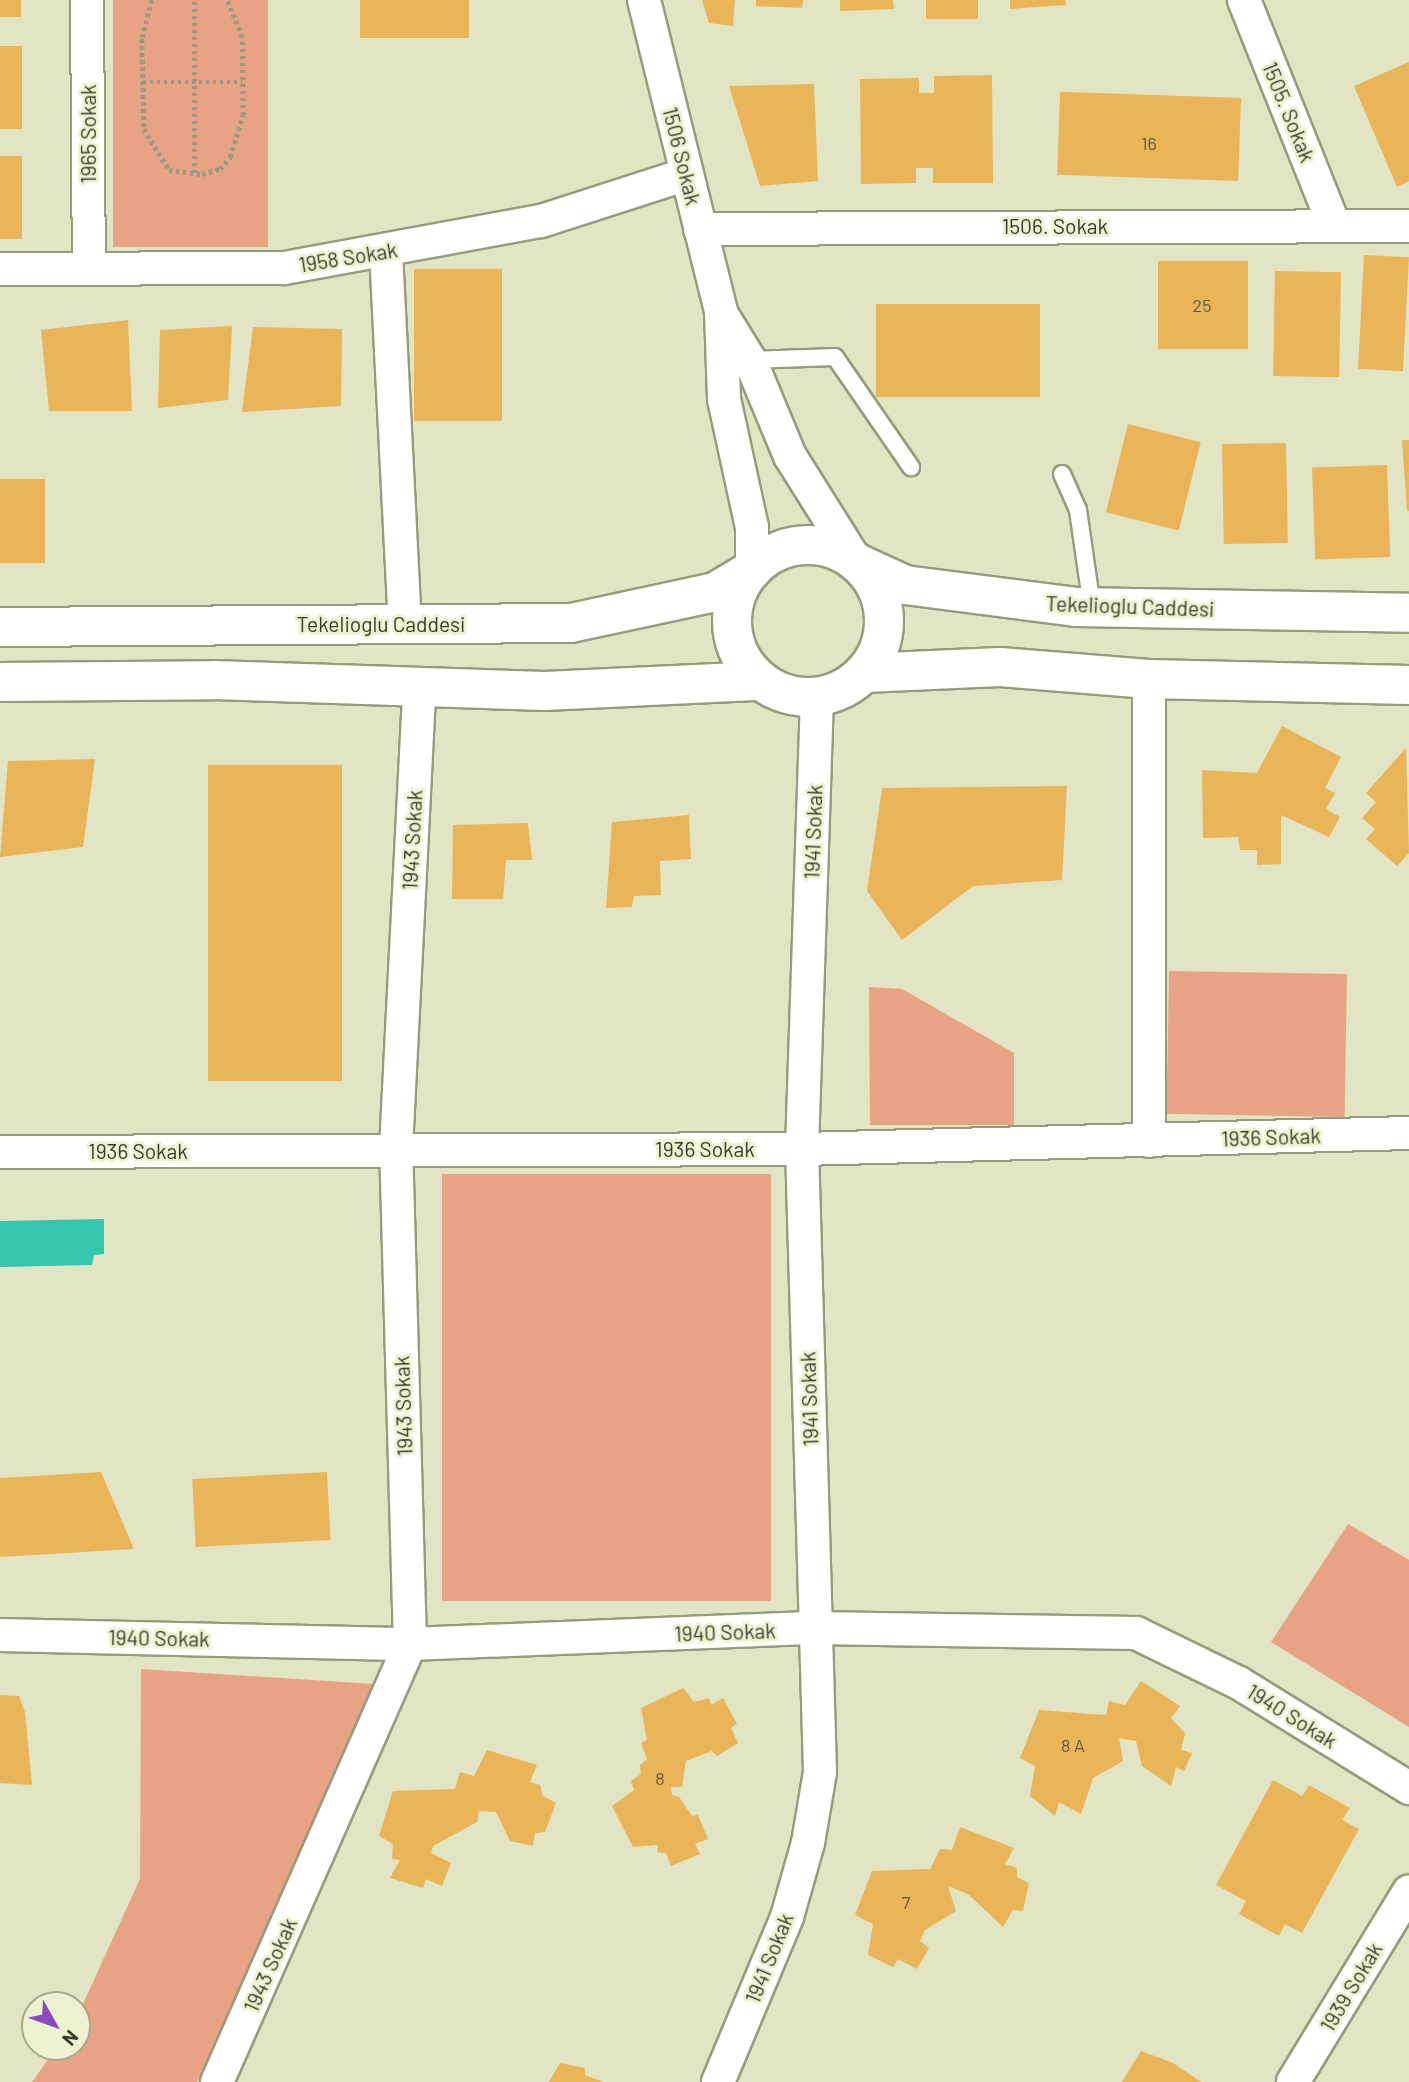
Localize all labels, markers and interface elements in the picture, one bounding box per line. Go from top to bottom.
street label: 1505. Sokak [1257,58,1321,166]
street label: 1965 Sokak [75,84,101,184]
street label: 1506 Sokak [658,104,706,208]
house number: 16 [1141,132,1157,154]
street label: 1506. Sokak [1002,213,1108,239]
street label: 1958 Sokak [297,237,399,277]
house number: 25 [1193,294,1211,316]
street label: Tekelioglu Caddesi [1045,590,1215,622]
street label: Tekelioglu Caddesi [297,611,465,637]
street label: 1941 Sokak [799,784,827,880]
street label: 1943 Sokak [397,789,427,891]
street label: 1936 Sokak [1221,1123,1321,1151]
street label: 1936 Sokak [655,1136,755,1162]
street label: 1936 Sokak [88,1138,188,1164]
street label: 1941 Sokak [795,1351,823,1447]
street label: 1943 Sokak [389,1356,417,1456]
street label: 1940 Sokak [674,1618,776,1646]
street label: 1940 Sokak [108,1625,210,1651]
street label: 1940 Sokak [1242,1678,1342,1754]
house number: 8 A [1061,1734,1085,1756]
house number: 8 [655,1767,665,1789]
house number: 7 [902,1891,910,1913]
street label: 1941 Sokak [740,1909,798,2007]
street label: 1943 Sokak [238,1914,302,2016]
street label: 1939 Sokak [1315,1938,1387,2036]
north arrow [21,1991,91,2061]
text: N [58,2026,84,2051]

